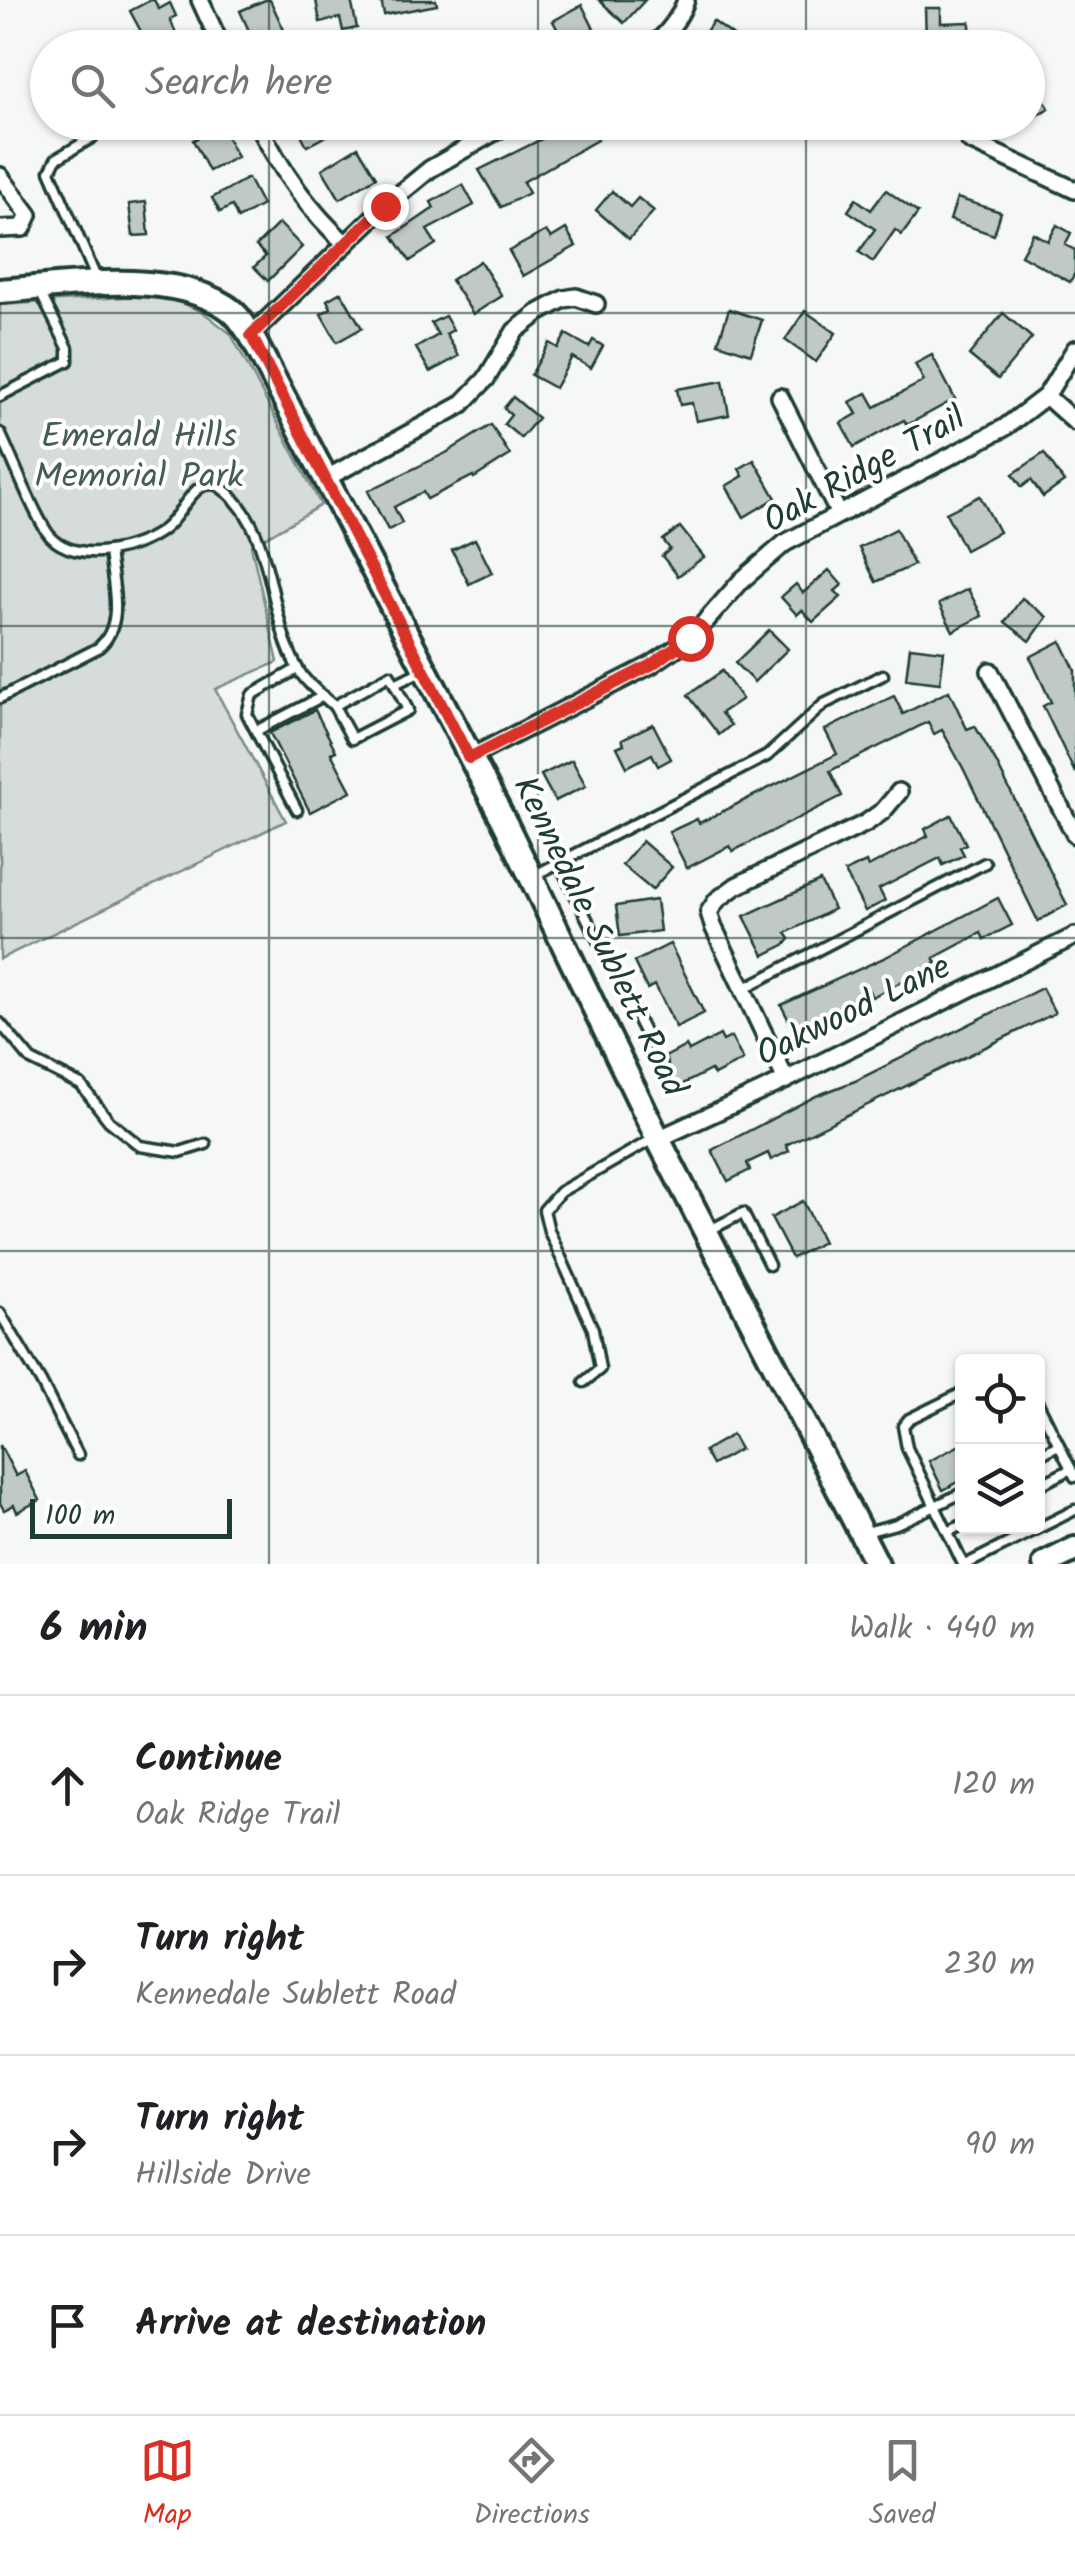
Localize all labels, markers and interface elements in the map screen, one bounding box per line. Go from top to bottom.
search box [30,30,1045,140]
text: Search here [145,55,332,115]
icon: search [65,58,120,113]
route end [363,184,409,230]
street label: Oak Ridge Trail [753,392,977,550]
park label: Emerald Hills Memorial Park [34,410,244,506]
route start [668,616,714,662]
street label: Kennedale Sublett Road [496,767,701,1108]
street label: Oakwood Lane [747,940,961,1083]
map controls [955,1354,1045,1534]
button: locate [955,1354,1045,1444]
button: layers [955,1444,1045,1534]
scale bar [30,1494,232,1538]
text: 100 m [45,1494,115,1539]
text: 6 min [40,1596,148,1663]
text: Walk · 440 m [849,1604,1035,1655]
text: Continue [135,1730,282,1790]
icon: ahead [40,1758,95,1813]
text: 120 m [952,1760,1035,1811]
text: Oak Ridge Trail [135,1790,340,1841]
text: Turn right [135,1910,304,1970]
icon: right [40,1938,95,1993]
text: 230 m [944,1940,1035,1991]
text: Kennedale Sublett Road [135,1970,456,2021]
text: Turn right [135,2090,304,2150]
icon: right [40,2118,95,2173]
text: 90 m [965,2120,1035,2171]
text: Hillside Drive [135,2150,311,2201]
text: Arrive at destination [135,2295,486,2355]
icon: arrive [40,2298,95,2353]
tab: Map [140,2433,195,2538]
tab: Directions [474,2433,590,2538]
tab: Saved [869,2433,935,2538]

